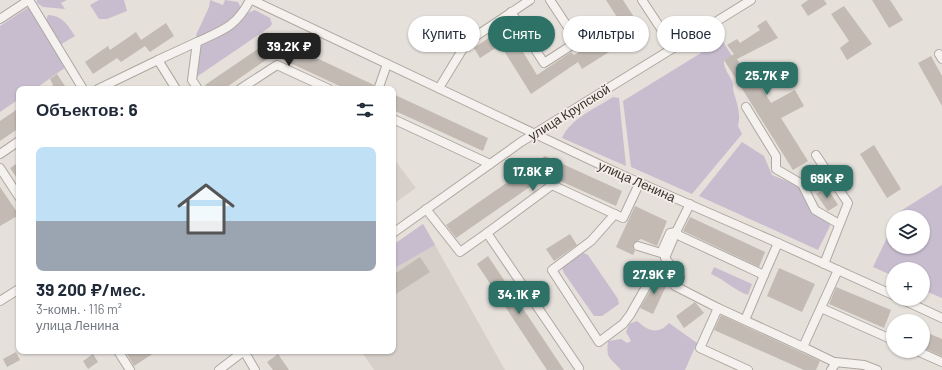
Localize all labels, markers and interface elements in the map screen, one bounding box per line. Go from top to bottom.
chip: Купить [408,16,480,52]
chip: Снять [488,16,555,52]
chip: Фильтры [563,16,649,52]
chip: Новое [657,16,725,52]
pin: 39.2K ₽ [252,33,326,67]
text: 39.2K ₽ [267,38,311,54]
pin: 25.7K ₽ [730,62,804,96]
text: 25.7K ₽ [745,67,789,83]
street label: улица Крупской [525,80,613,144]
text: Объектов: 6 [36,99,138,119]
icon: filters [354,99,376,121]
street label: улица Ленина [596,157,679,205]
pin: 17.8K ₽ [496,158,570,192]
text: 17.8K ₽ [513,163,553,179]
pin: 69K ₽ [799,165,855,199]
text: 69K ₽ [810,170,844,186]
icon: home [170,173,242,245]
map controls [886,210,930,358]
button: layers [886,210,930,254]
pin: 27.9K ₽ [617,261,691,295]
button: + [886,262,930,306]
text: 27.9K ₽ [632,266,676,282]
text: 39 200 ₽/мес. [36,279,146,299]
pin: 34.1K ₽ [482,281,556,315]
text: 34.1K ₽ [498,286,540,302]
text: 3-комн. · 116 m² [36,301,122,317]
button: − [886,314,930,358]
text: улица Ленина [36,317,119,333]

